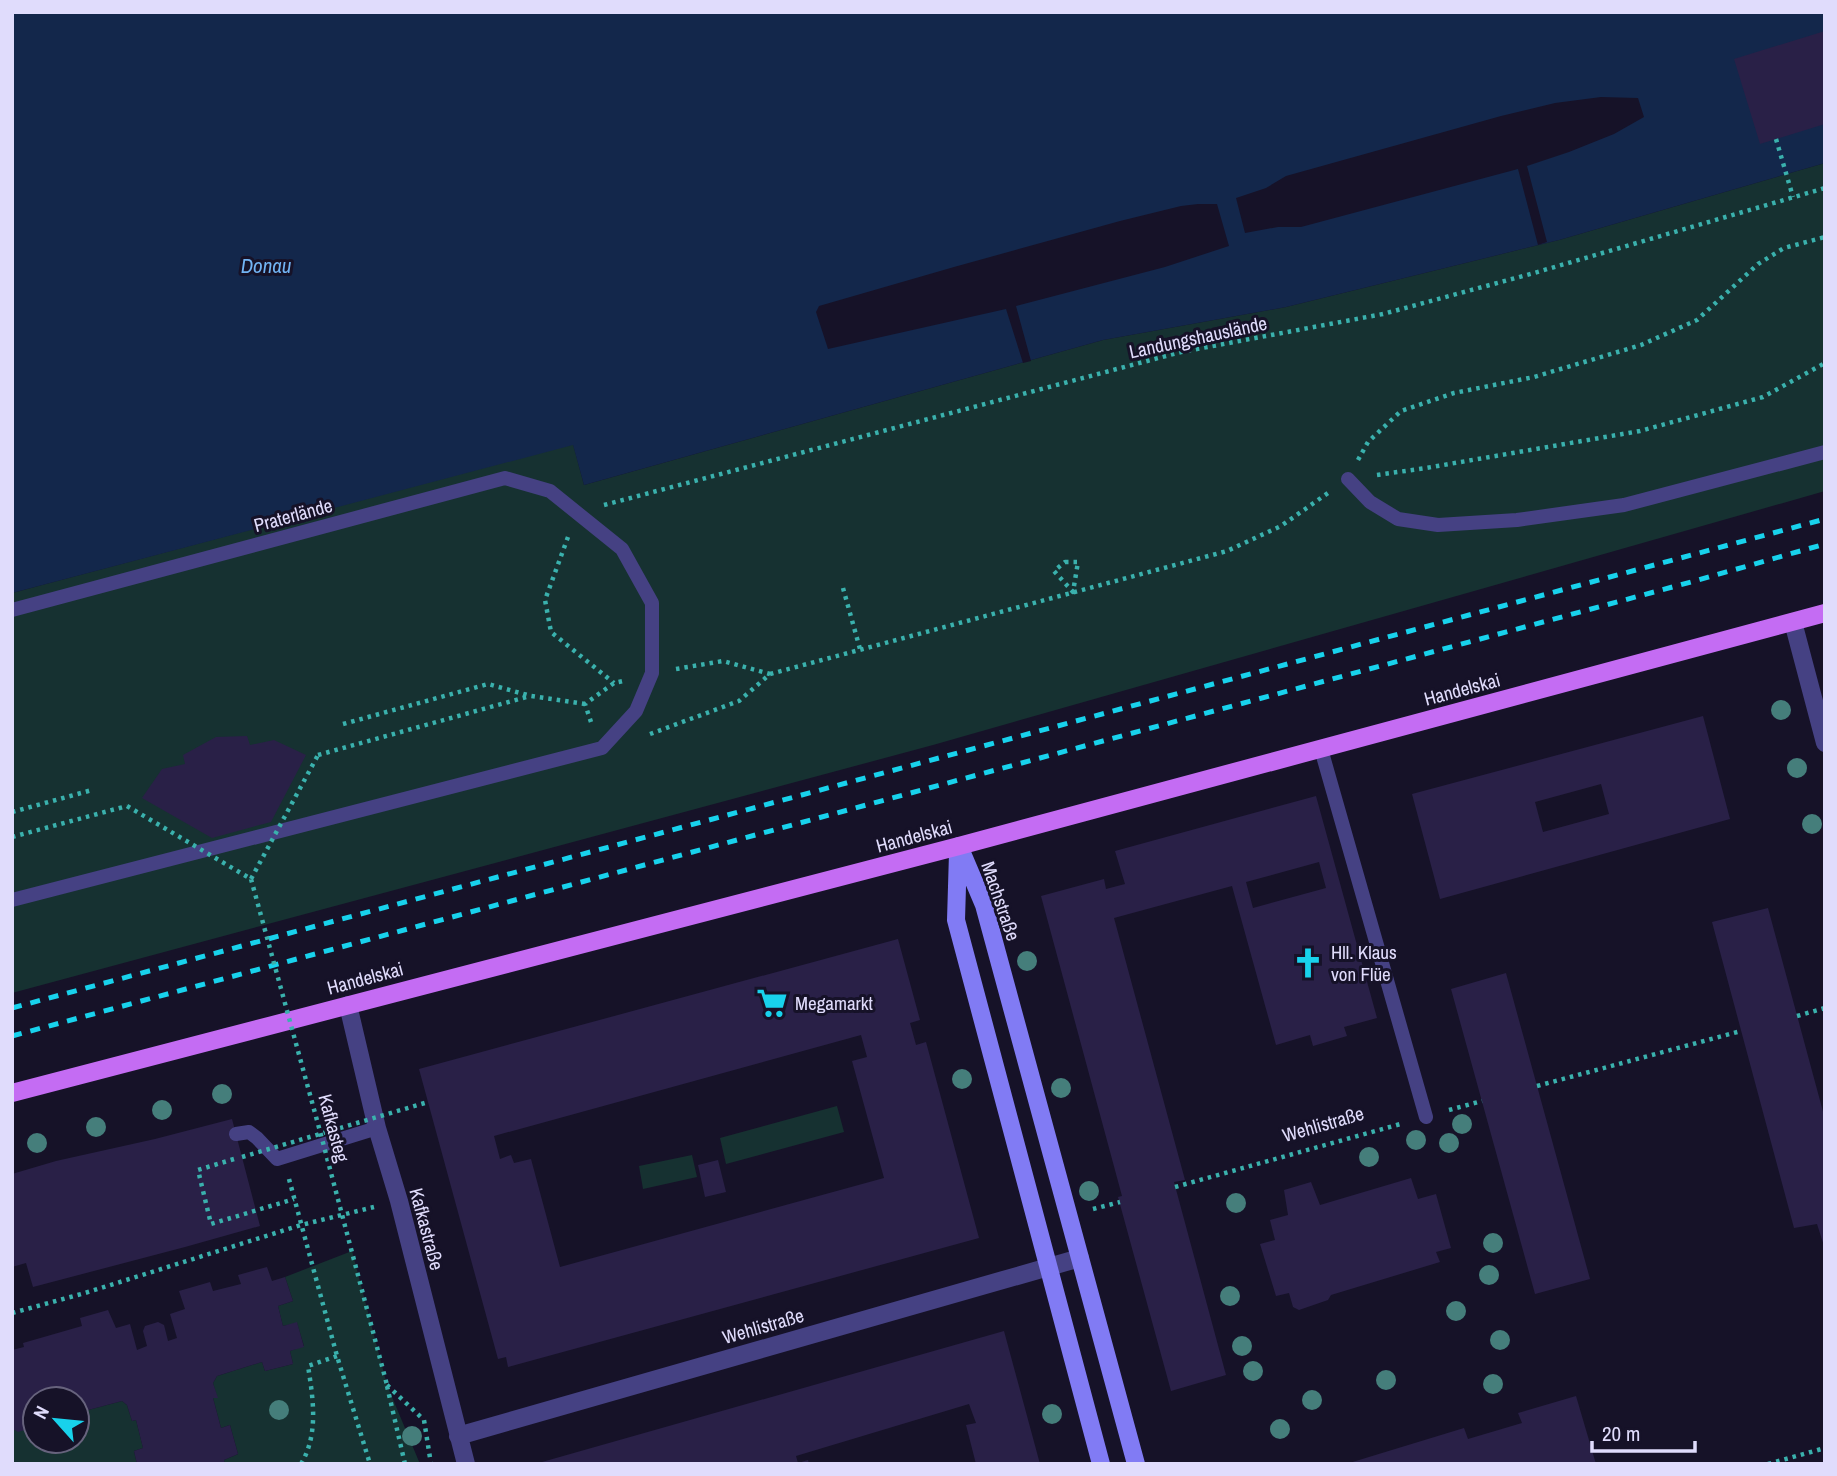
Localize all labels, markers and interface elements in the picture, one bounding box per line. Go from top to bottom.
water label: Donau [241,251,292,280]
street label: Landungshauslände [1127,310,1269,364]
street label: Praterlände [251,492,335,538]
street label: Handelskai [1421,666,1503,712]
street label: Handelskai [873,813,955,859]
street label: Machstraße [975,858,1027,944]
place label: Hll. Klaus von Flüe [1331,939,1397,987]
church icon: Hll. Klaus von Flüe [1291,946,1325,980]
street label: Handelskai [324,955,406,1001]
supermarket icon: Megamarkt [755,986,789,1020]
place label: Megamarkt [795,990,874,1016]
street label: Kafkasteg [312,1091,356,1165]
street label: Wehlistraße [1279,1100,1367,1148]
street label: Kafkastraße [404,1185,450,1273]
street label: Wehlistraße [719,1302,807,1350]
north arrow [21,1385,91,1455]
text: N [27,1401,55,1423]
scale bar [1592,1410,1695,1454]
text: 20 m [1602,1419,1640,1448]

